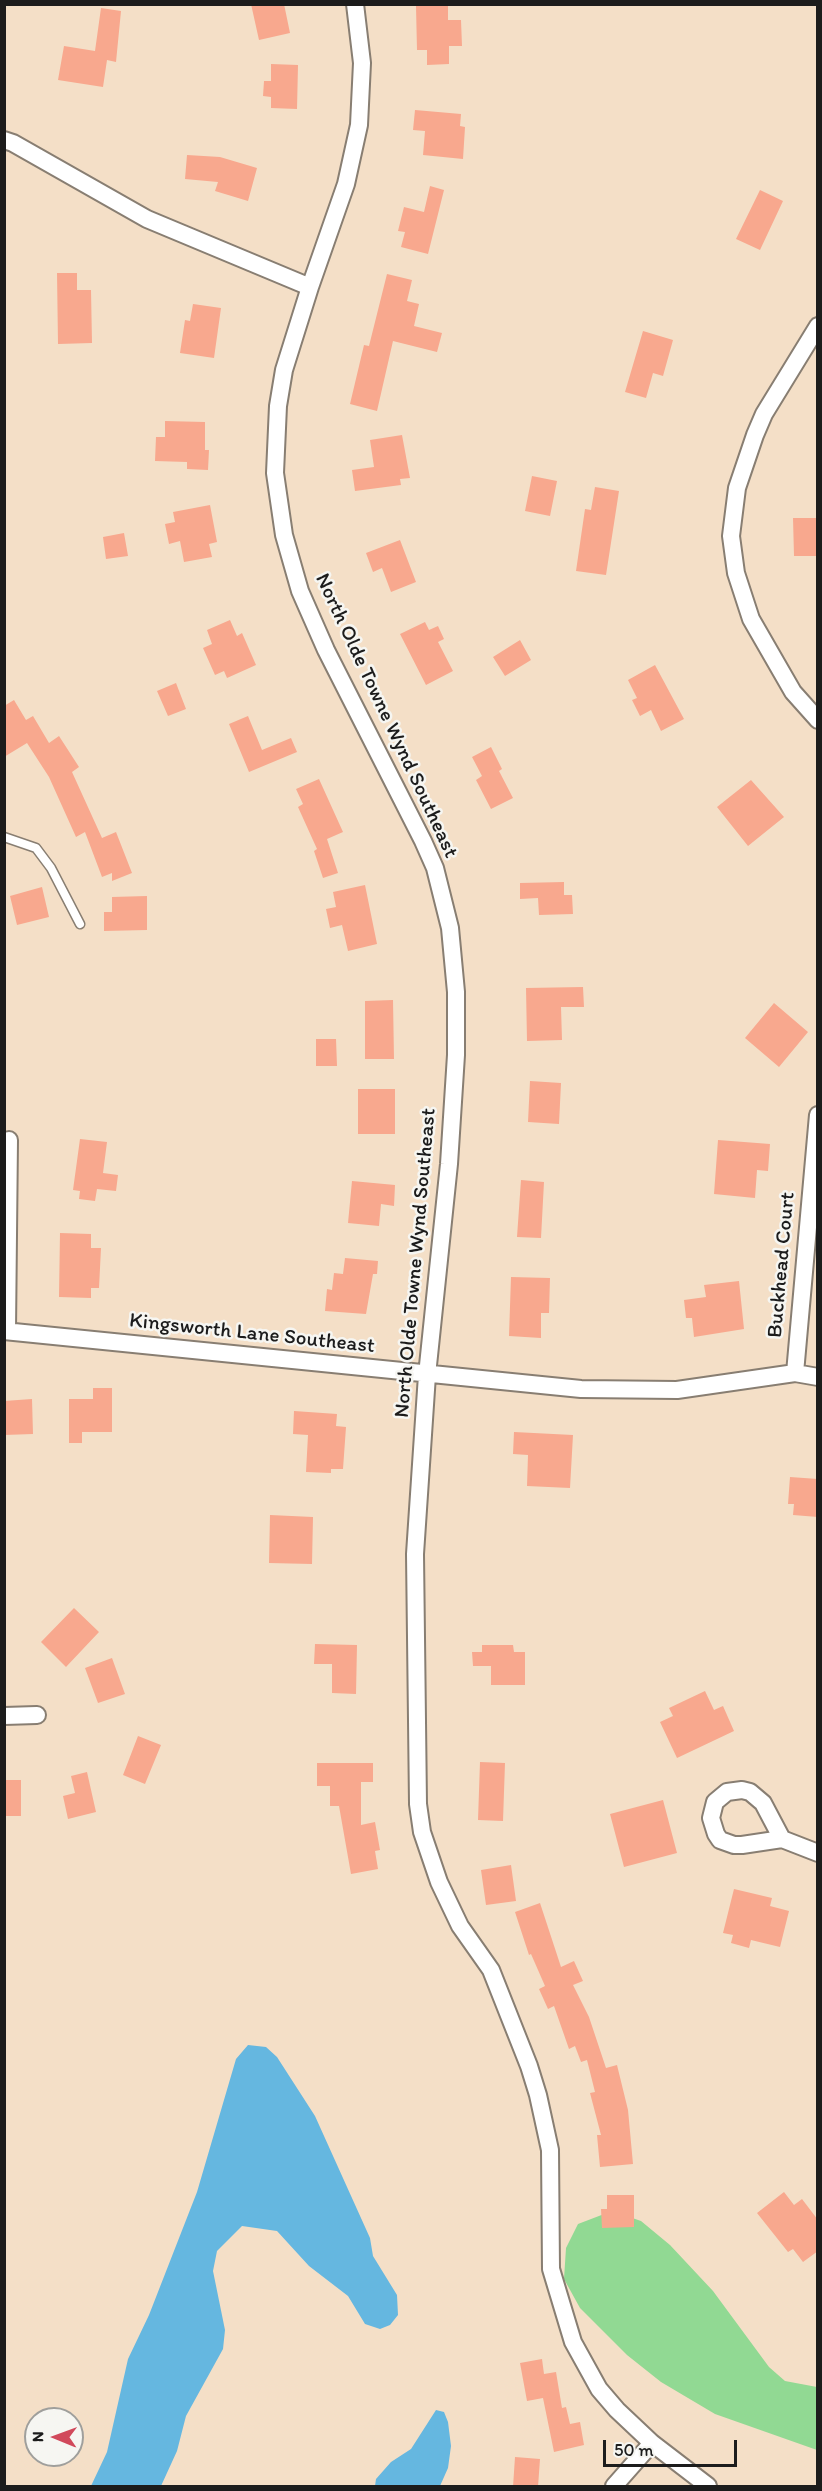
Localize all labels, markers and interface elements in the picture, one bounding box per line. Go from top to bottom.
street label: North Olde Towne Wynd Southeast [309,570,463,862]
street label: North Olde Towne Wynd Southeast [390,1107,442,1419]
street label: Buckhead Court [763,1191,801,1339]
street label: Kingsworth Lane Southeast [128,1309,376,1359]
north arrow [24,2407,84,2467]
scale bar [606,2428,740,2466]
text: N [28,2431,47,2442]
text: 50 m [614,2439,654,2461]

